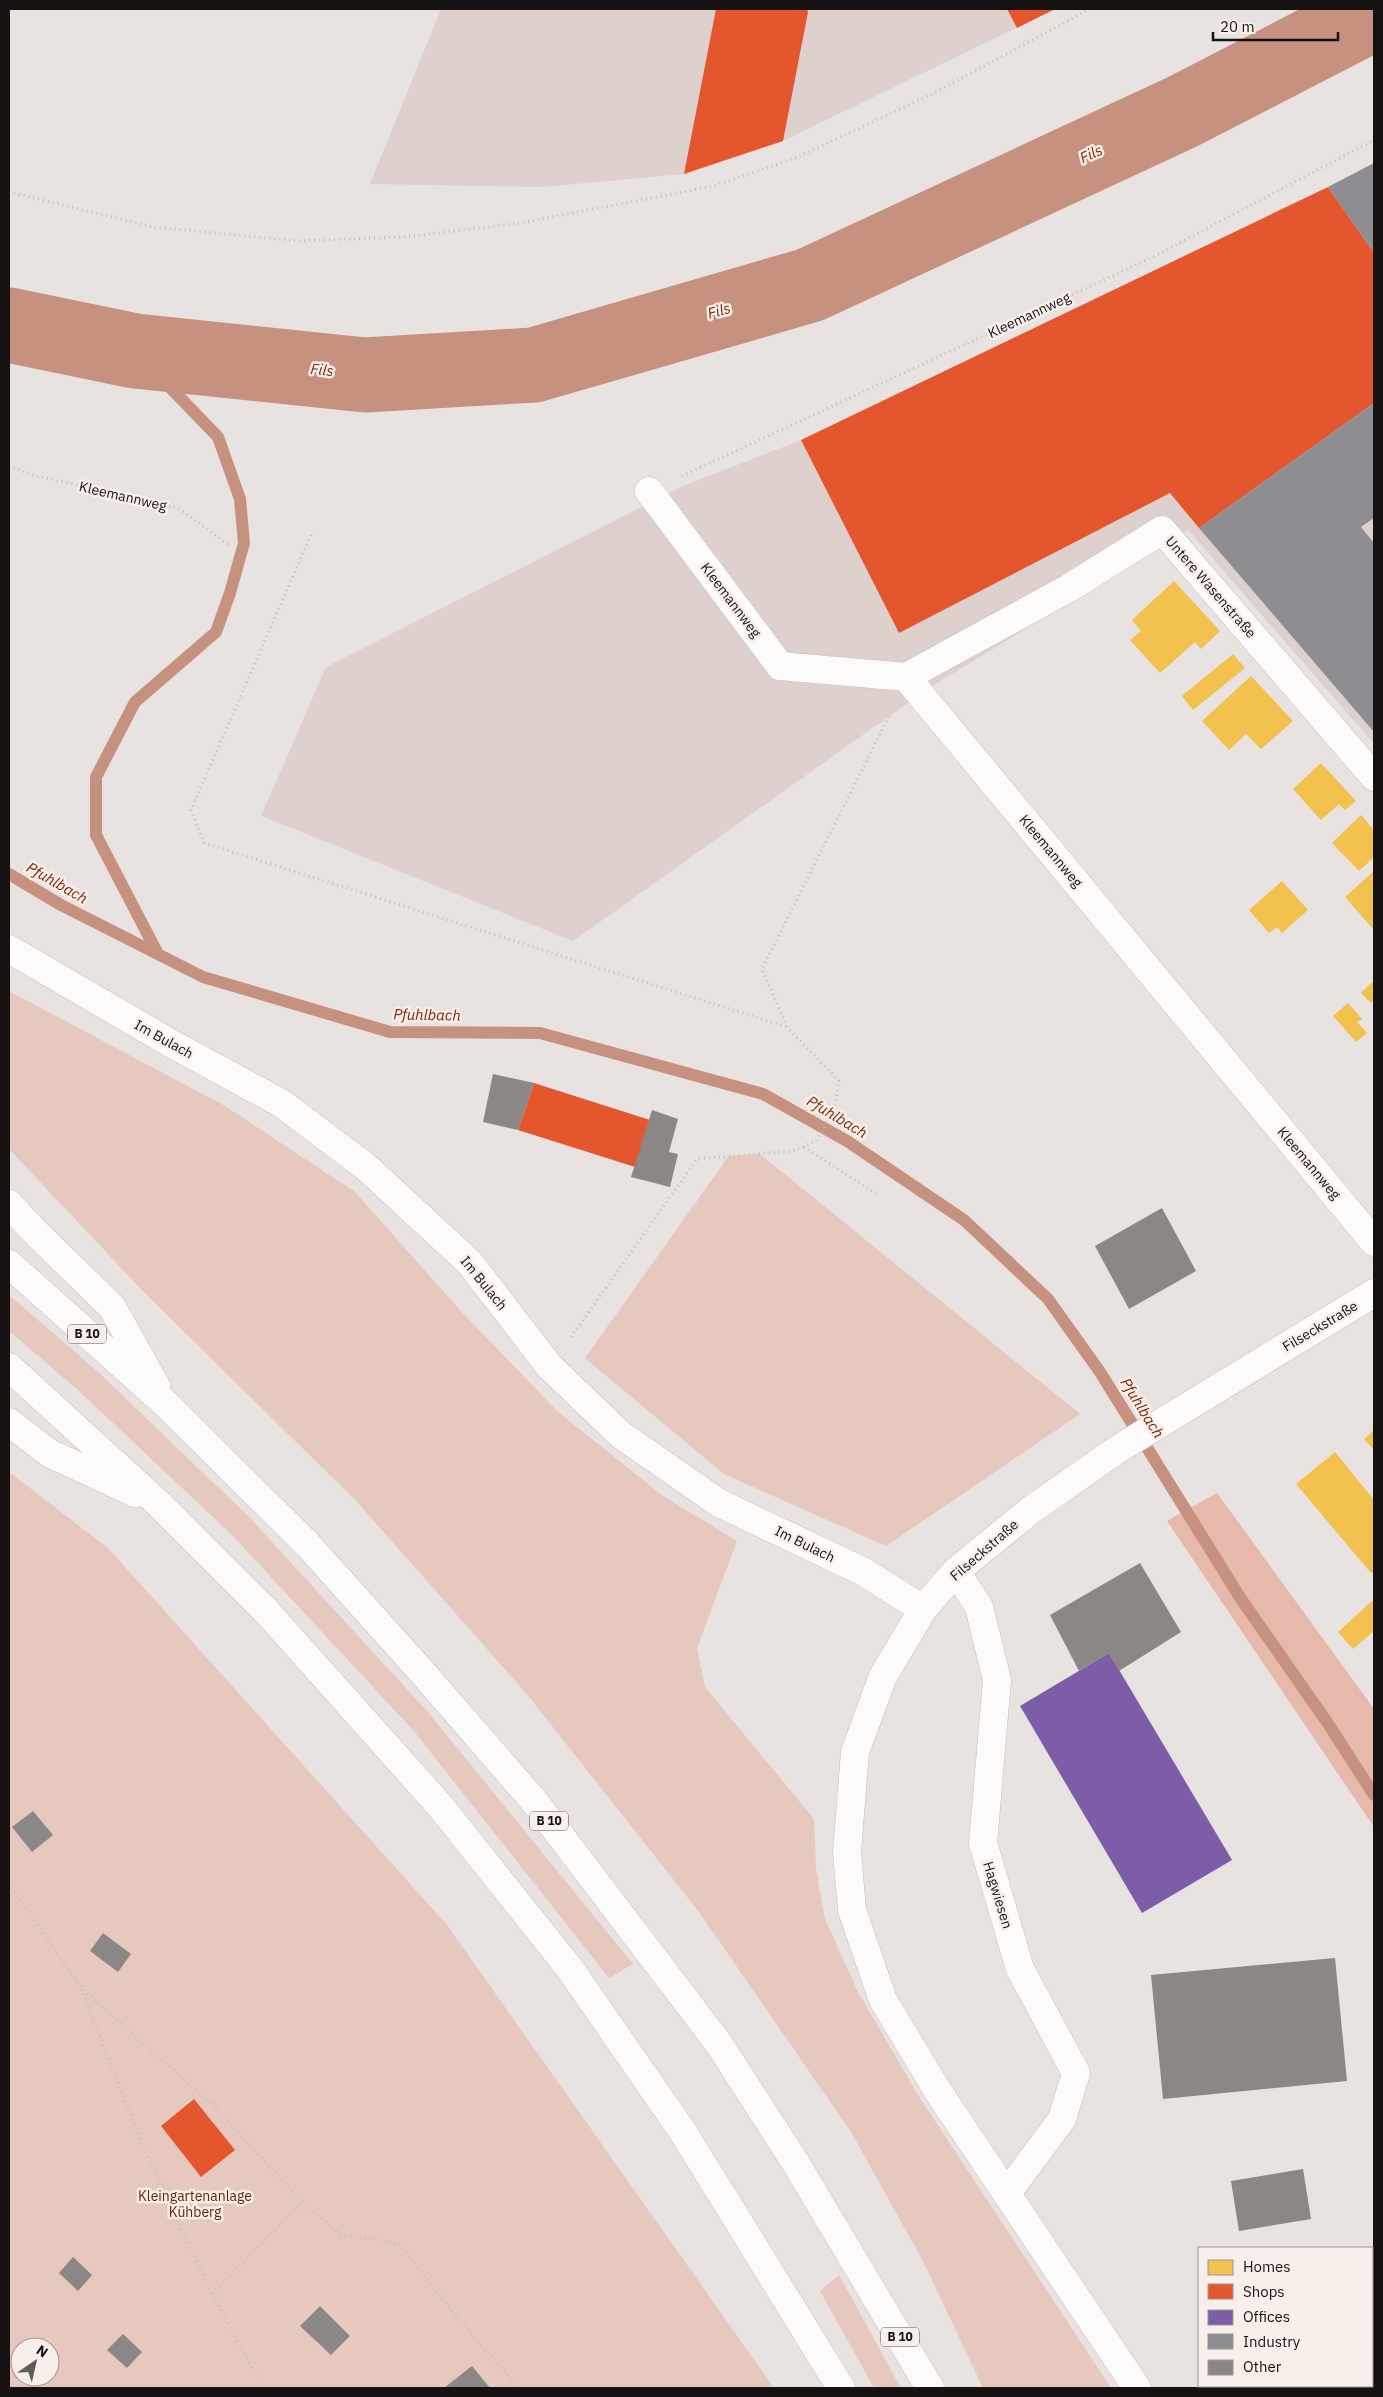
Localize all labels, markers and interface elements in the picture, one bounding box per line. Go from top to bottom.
scale bar [1213,10,1338,42]
text: 20 m [1220,17,1255,36]
water label: Fils [1076,140,1105,167]
street label: Kleemannweg [985,288,1074,342]
water label: Fils [705,298,733,323]
water label: Fils [310,359,335,380]
street label: Kleemannweg [77,477,169,515]
street label: Untere Wasenstraße [1162,532,1260,642]
street label: Kleemannweg [697,559,765,642]
street label: Kleemannweg [1015,811,1087,891]
water label: Pfuhlbach [23,857,91,908]
water label: Pfuhlbach [393,1004,461,1025]
street label: Im Bulach [131,1015,197,1063]
water label: Pfuhlbach [803,1091,871,1142]
street label: Kleemannweg [1273,1123,1345,1203]
street label: Im Bulach [457,1252,511,1314]
street label: Filseckstraße [1279,1296,1361,1356]
road number: B 10 [68,1325,106,1344]
water label: Pfuhlbach [1117,1374,1168,1441]
street label: Filseckstraße [946,1515,1022,1585]
street label: Im Bulach [772,1522,838,1566]
road number: B 10 [530,1812,568,1830]
street label: Hagwiesen [979,1859,1017,1931]
park label: Kleingartenanlage Kühberg [138,2187,252,2221]
legend [1198,2247,1373,2387]
text: Homes [1243,2257,1291,2276]
text: Shops [1243,2282,1285,2301]
text: Offices [1243,2307,1290,2326]
road number: B 10 [881,2328,919,2346]
text: Industry [1243,2332,1301,2351]
north arrow [10,2337,60,2387]
text: N [33,2341,52,2362]
text: Other [1243,2357,1282,2376]

